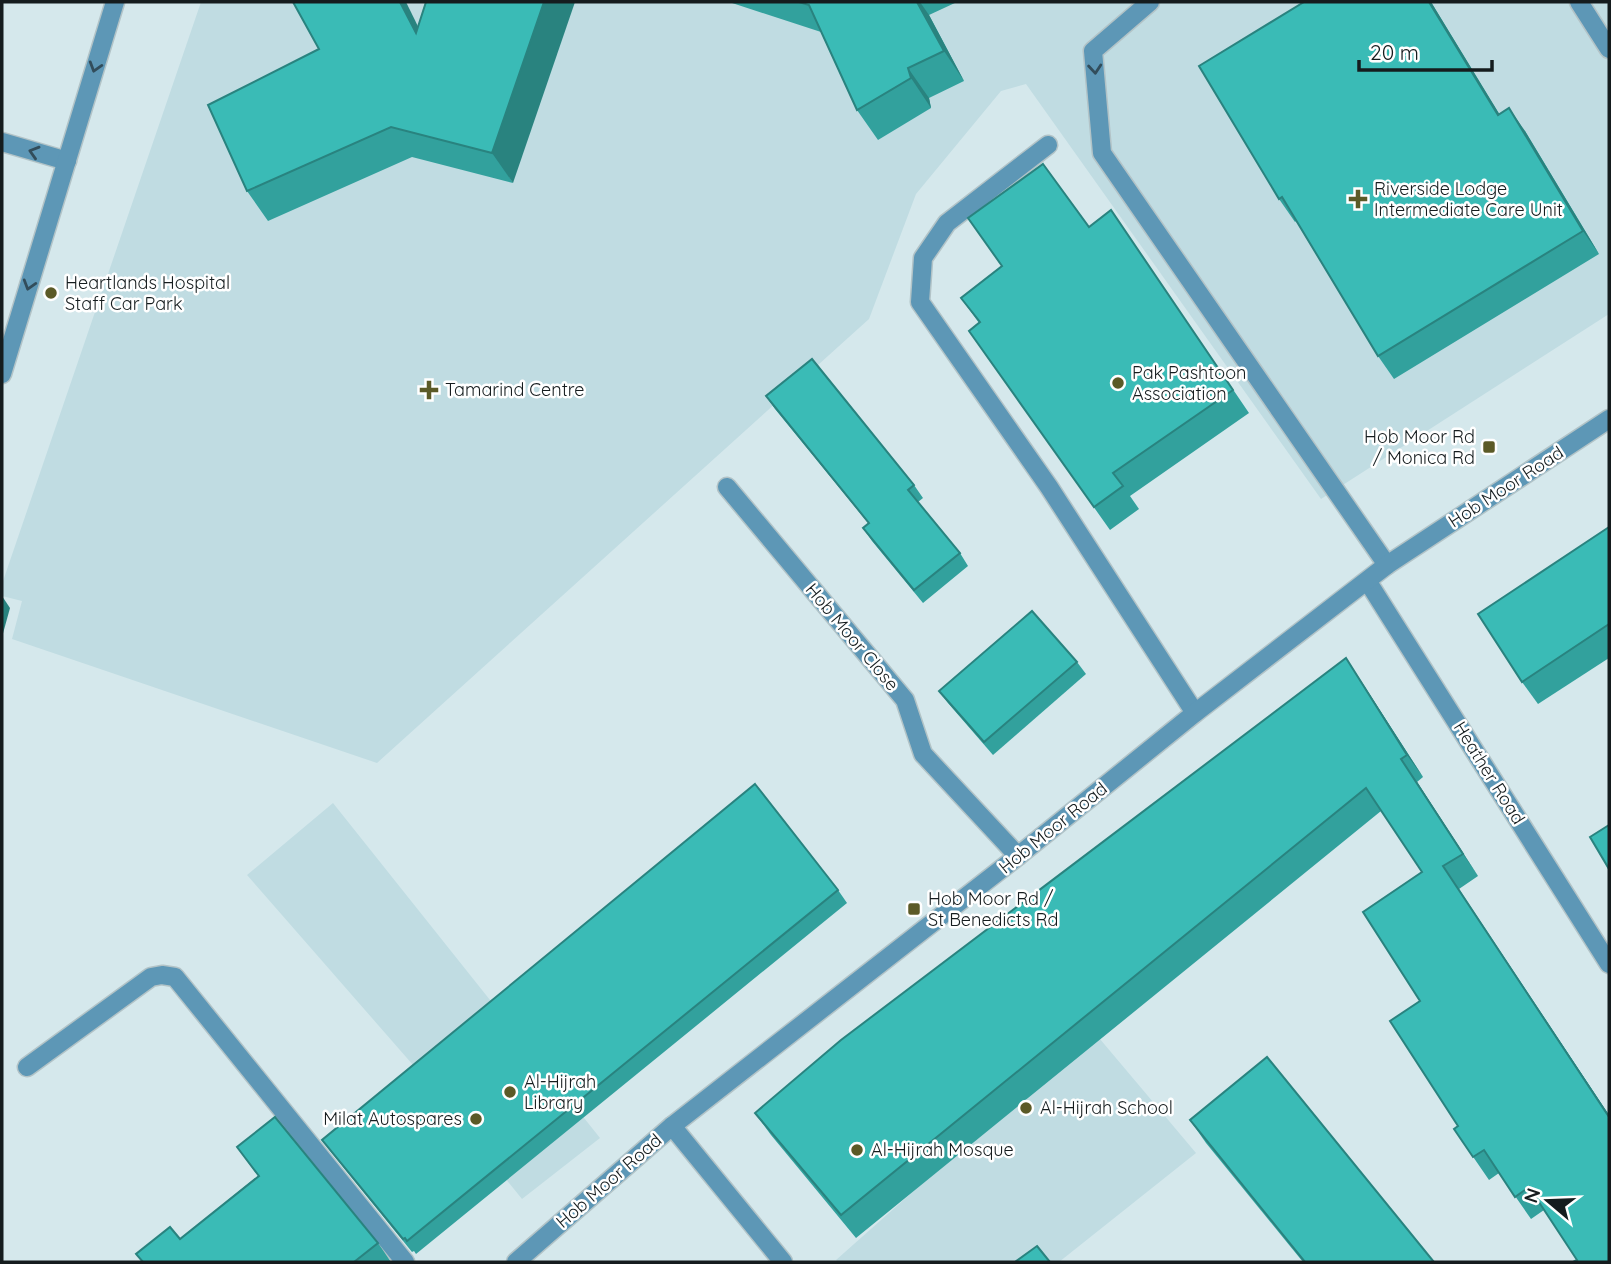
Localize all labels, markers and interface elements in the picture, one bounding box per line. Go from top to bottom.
scale bar [1359,28,1492,72]
text: 20 m [1370,39,1419,65]
one-way arrow [89,61,104,73]
one-way arrow [1087,64,1102,75]
one-way arrow [28,145,40,160]
place label: Riverside Lodge Intermediate Care Unit [1374,177,1563,221]
marker: Riverside Lodge Intermediate Care Unit [1348,189,1368,209]
place label: Heartlands Hospital Staff Car Park [65,271,230,315]
one-way arrow [23,278,37,290]
marker: Heartlands Hospital Staff Car Park [43,285,59,301]
place label: Pak Pashtoon Association [1132,361,1246,405]
marker: Pak Pashtoon Association [1110,375,1126,391]
place label: Tamarind Centre [445,378,584,401]
marker: Tamarind Centre [419,380,439,400]
place label: Hob Moor Rd / Monica Rd [1364,425,1475,469]
marker: Hob Moor Rd / Monica Rd [1481,439,1497,455]
street label: Hob Moor Road [1444,441,1568,532]
street label: Hob Moor Close [801,578,904,695]
street label: Heather Road [1449,717,1530,828]
street label: Hob Moor Road [994,777,1112,878]
place label: Hob Moor Rd / St Benedicts Rd [928,887,1058,931]
marker: Hob Moor Rd / St Benedicts Rd [906,901,922,917]
place label: Al-Hijrah Library [524,1070,596,1114]
marker: Al-Hijrah Library [502,1084,518,1100]
place label: Al-Hijrah School [1040,1096,1173,1119]
marker: Al-Hijrah School [1018,1100,1034,1116]
place label: Milat Autospares [323,1107,462,1130]
marker: Milat Autospares [468,1111,484,1127]
street label: Hob Moor Road [551,1128,666,1233]
place label: Al-Hijrah Mosque [871,1138,1014,1161]
marker: Al-Hijrah Mosque [849,1142,865,1158]
north arrow [1513,1166,1583,1236]
text: N [1518,1185,1546,1206]

